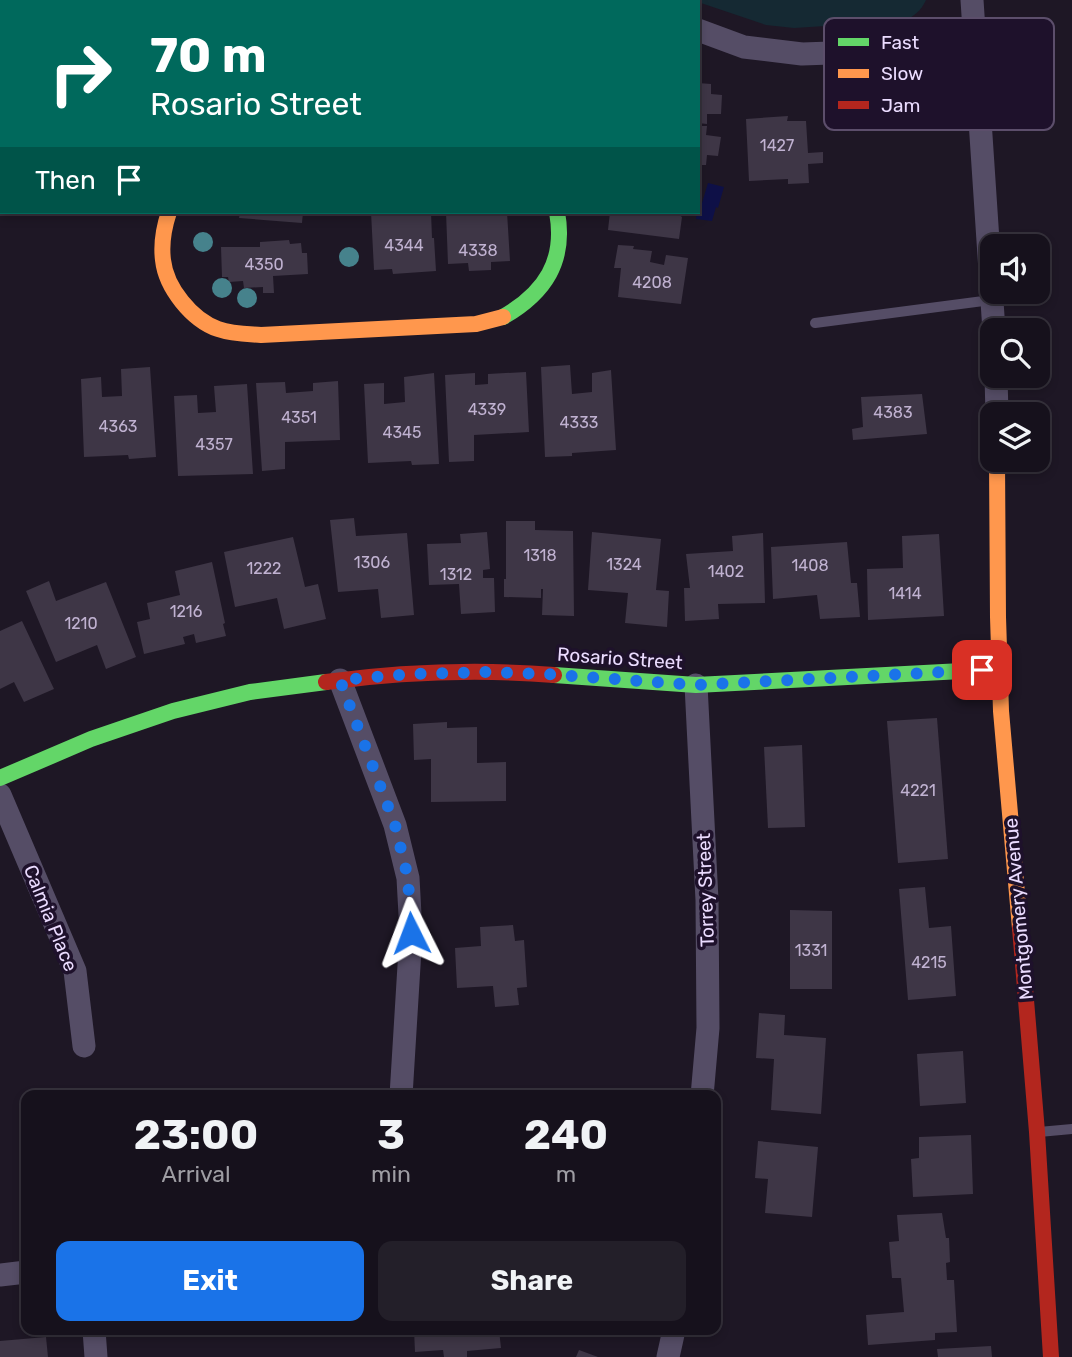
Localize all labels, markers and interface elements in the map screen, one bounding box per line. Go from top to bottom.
legend [824,18,1054,130]
text: 70 m [150,26,267,84]
icon: right [35,28,126,119]
text: Fast [881,31,920,54]
text: Slow [881,62,923,85]
text: Rosario Street [150,85,362,123]
text: Jam [881,94,920,117]
house number: 1427 [760,136,794,155]
icon: arrive [110,161,148,199]
text: Then [35,165,96,196]
map controls [980,234,1050,472]
button: sound [980,234,1050,304]
house number: 4344 [384,236,424,255]
house number: 4338 [458,241,498,260]
house number: 4350 [244,255,284,274]
house number: 4208 [632,273,672,292]
button: search [980,318,1050,388]
house number: 4339 [468,400,506,419]
button: layers [980,402,1050,472]
house number: 4383 [873,403,913,422]
house number: 4351 [281,408,317,427]
house number: 4333 [560,413,598,432]
house number: 4363 [99,417,137,436]
house number: 4345 [383,423,422,442]
house number: 4357 [195,435,233,454]
house number: 1318 [523,546,557,565]
house number: 1306 [354,553,390,572]
house number: 1324 [606,555,642,574]
house number: 1408 [791,556,829,575]
house number: 1222 [246,559,282,578]
house number: 1402 [708,562,744,581]
house number: 1312 [440,565,472,584]
house number: 1414 [888,584,922,603]
house number: 1216 [170,602,203,621]
house number: 1210 [64,614,98,633]
pin [952,640,1012,700]
street label: Rosario Street [556,643,684,674]
icon: arrive [963,651,1001,689]
house number: 4221 [900,781,936,800]
street label: Montgomery Avenue [999,817,1038,1001]
street label: Torrey Street [692,832,719,947]
street label: Calmia Place [19,862,82,975]
position arrow [374,896,448,970]
house number: 1331 [795,941,827,960]
house number: 4215 [911,953,947,972]
text: 23:00 [134,1110,258,1160]
text: 3 [377,1110,405,1160]
text: 240 [524,1110,608,1160]
text: Arrival [162,1160,231,1188]
text: min [371,1160,411,1188]
text: m [556,1160,576,1188]
button: Exit [56,1241,364,1321]
button: Share [378,1241,686,1321]

